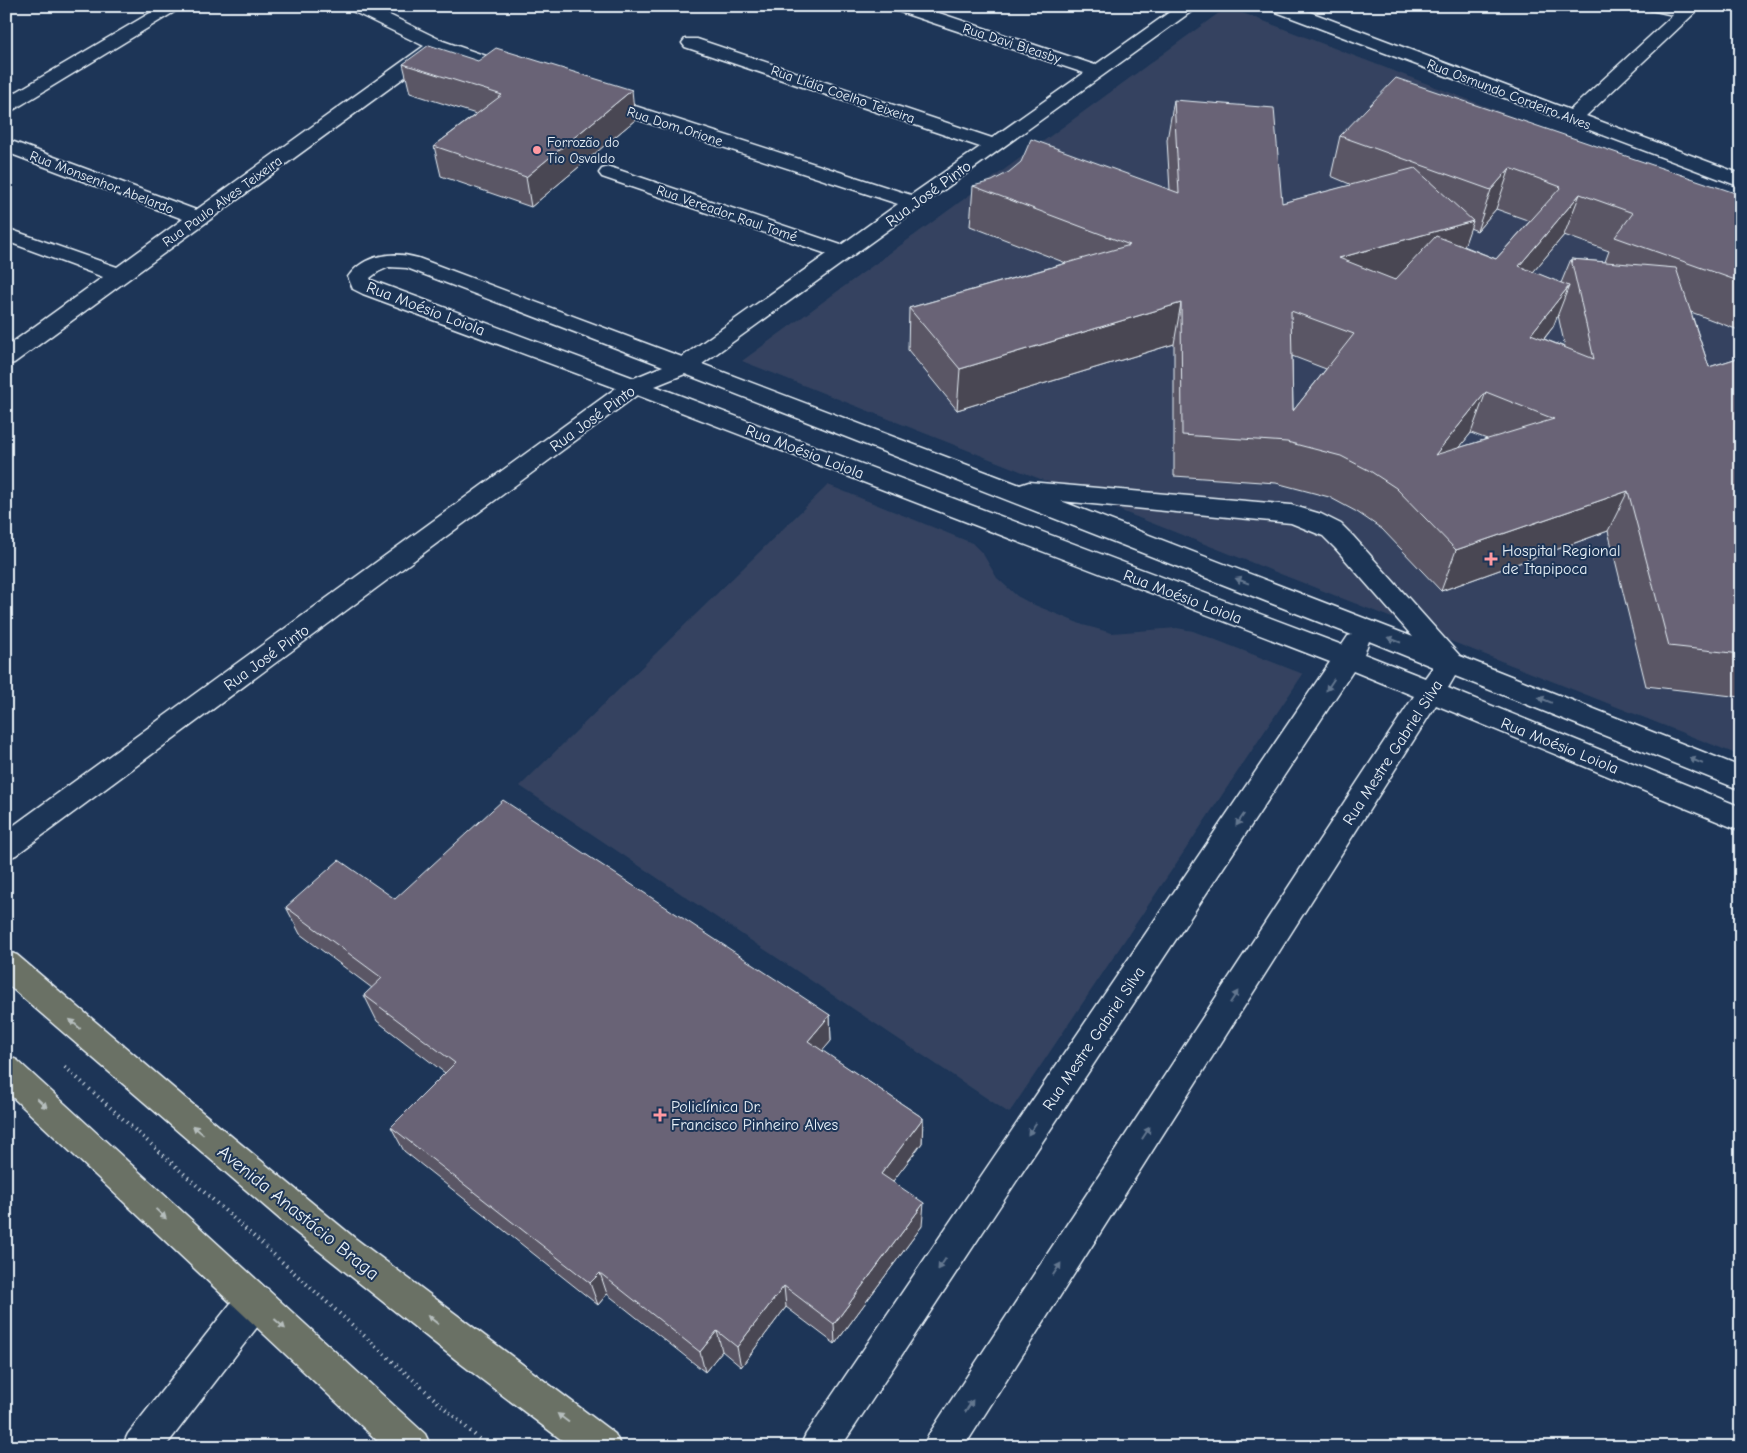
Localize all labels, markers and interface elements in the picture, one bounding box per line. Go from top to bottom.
street label: Rua Davi Bleasby [960,20,1064,68]
street label: Rua Osmundo Cordeiro Alves [1425,55,1593,134]
street label: Rua Lídia Coelho Teixeira [769,62,917,127]
street label: Rua Dom Orione [625,103,725,150]
place label: Forrozão do Tio Osvaldo [547,134,619,167]
marker: Forrozão do Tio Osvaldo [531,144,543,156]
street label: Rua Monsenhor Abelardo [27,147,176,218]
street label: Rua Paulo Alves Teixeira [159,152,285,251]
street label: Rua José Pinto [882,157,975,231]
street label: Rua Vereador Raul Tomé [654,181,800,246]
street label: Rua Moésio Loiola [364,278,487,340]
street label: Rua José Pinto [546,382,639,456]
street label: Rua Moésio Loiola [743,421,866,483]
place label: Hospital Regional de Itapipoca [1502,542,1620,578]
marker: Hospital Regional de Itapipoca [1484,552,1498,566]
street label: Rua Moésio Loiola [1121,566,1244,628]
one-way arrow [1235,577,1249,585]
street label: Rua José Pinto [220,621,313,695]
one-way arrow [1386,636,1401,644]
street label: Rua Mestre Gabriel Silva [1339,677,1446,828]
one-way arrow [1325,678,1335,692]
one-way arrow [1537,696,1552,704]
street label: Rua Moésio Loiola [1498,714,1621,778]
one-way arrow [1688,756,1703,764]
one-way arrow [1235,813,1245,827]
street label: Rua Mestre Gabriel Silva [1039,963,1149,1114]
one-way arrow [1229,990,1239,1003]
one-way arrow [68,1019,81,1030]
one-way arrow [35,1097,47,1109]
place label: Policlínica Dr. Francisco Pinheiro Alves [671,1098,839,1134]
marker: Policlínica Dr. Francisco Pinheiro Alves [653,1108,667,1122]
one-way arrow [1027,1123,1037,1136]
one-way arrow [192,1124,205,1135]
one-way arrow [1141,1126,1150,1140]
street label: Avenida Anastácio Braga [213,1141,384,1285]
one-way arrow [154,1208,166,1220]
one-way arrow [937,1258,947,1271]
one-way arrow [1052,1263,1062,1276]
one-way arrow [426,1315,440,1325]
one-way arrow [274,1318,286,1330]
one-way arrow [964,1399,974,1412]
one-way arrow [556,1413,570,1423]

